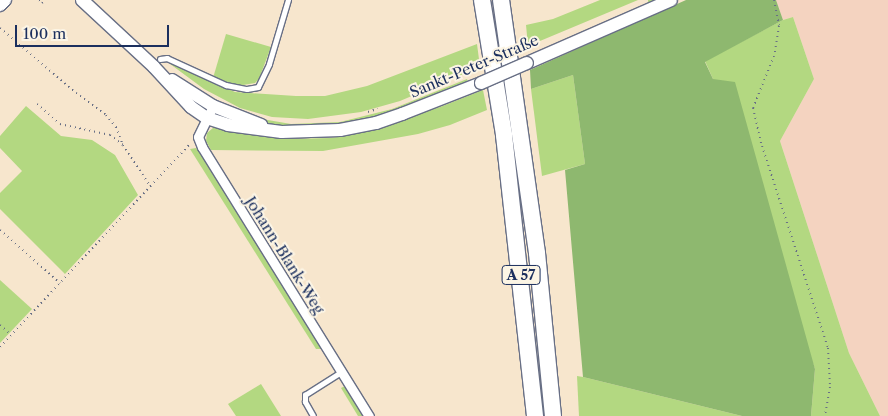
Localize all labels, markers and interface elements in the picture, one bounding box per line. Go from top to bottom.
scale bar [18,15,171,47]
text: 100 m [23,24,66,43]
street label: Sankt-Peter-Straße [407,31,541,101]
street label: Johann-Blank-Weg [242,193,328,317]
road number: A 57 [501,264,541,286]

